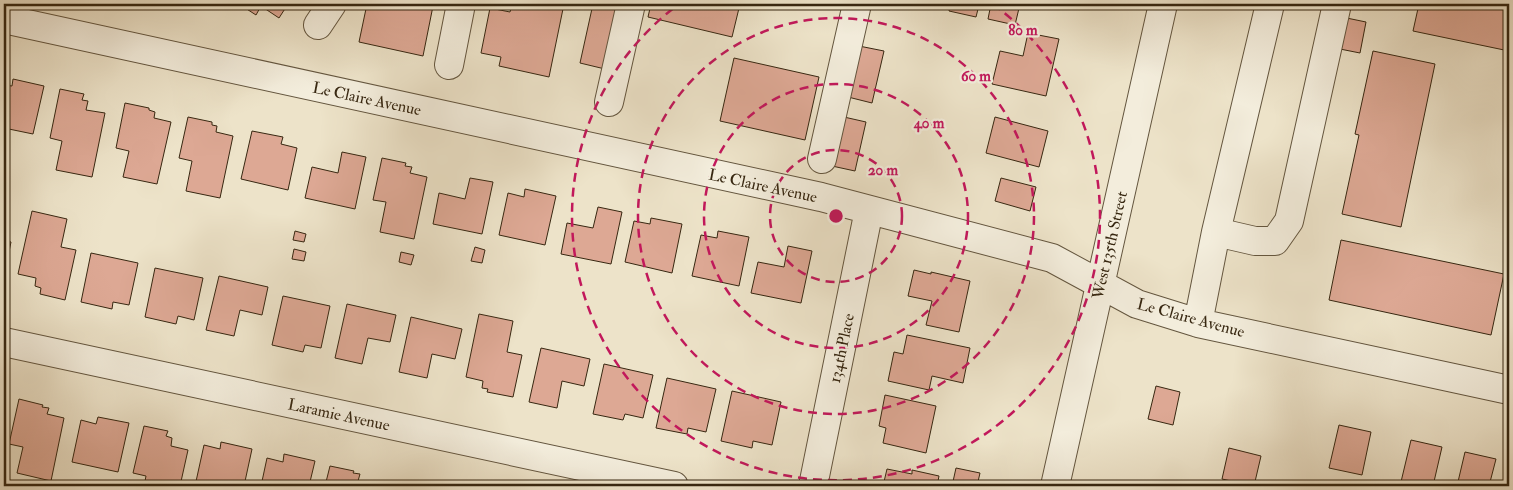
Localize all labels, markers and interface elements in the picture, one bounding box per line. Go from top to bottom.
text: 80 m [1008,21,1038,40]
text: 60 m [961,67,991,86]
street label: Le Claire Avenue [311,78,423,120]
text: 40 m [913,114,945,133]
text: 20 m [868,161,898,180]
street label: Le Claire Avenue [707,165,819,207]
street label: West 135th Street [1088,189,1132,302]
centre of rings [827,207,845,225]
street label: Le Claire Avenue [1135,294,1247,342]
street label: 134th Place [825,311,859,385]
street label: Laramie Avenue [286,394,392,436]

